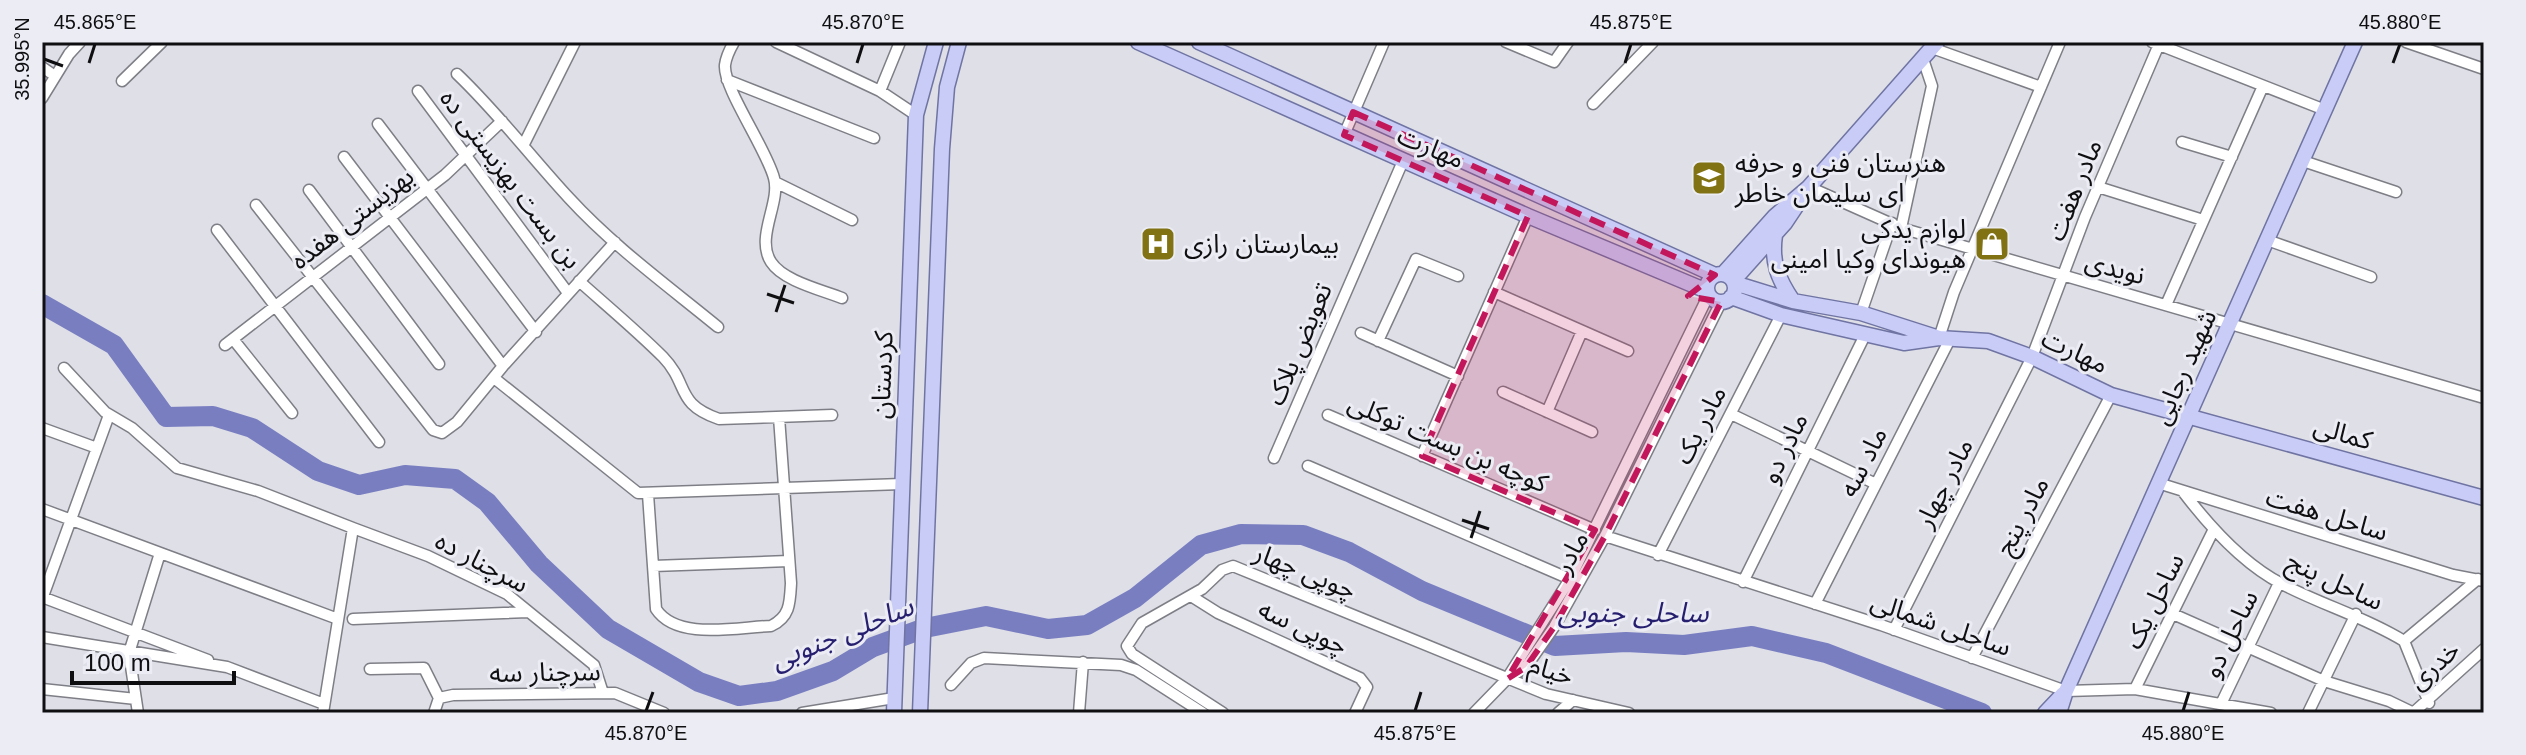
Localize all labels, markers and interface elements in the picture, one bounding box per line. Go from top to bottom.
text: 45.865°E [54,11,136,33]
text: 45.870°E [822,11,904,33]
text: 45.875°E [1590,11,1672,33]
text: 45.880°E [2359,11,2441,33]
text: 35.995°N [11,17,33,101]
street label: بن بست بهزیستی ده [434,84,588,274]
street label: مهارت [1393,120,1469,174]
street label: مادر هفت [2040,135,2108,245]
place label: هنرستان فنی و حرفه ای سلیمان خاطر [1734,148,1946,208]
school or university icon: هنرستان فنی و حرفه ای سلیمان خاطر [1690,159,1728,197]
street label: بهزیستی هفده [285,161,419,275]
place label: لوازم یدکى هیونداى وکیا امینى [1771,214,1966,274]
hospital icon: بیمارستان رازی [1139,225,1177,263]
shop icon: لوازم یدکى هیونداى وکیا امینى [1973,225,2011,263]
place label: بیمارستان رازی [1184,229,1339,259]
street label: نویدی [2082,246,2148,290]
street label: تعویض پلاک [1260,278,1340,411]
street label: شهید رجایی [2145,305,2223,429]
street label: مهارت [2037,323,2113,379]
street label: کردستان [865,330,899,420]
street label: مادر یک [1668,381,1732,469]
street label: کوچه بن بست توکلی [1343,387,1553,501]
street label: مادر دو [1754,408,1814,488]
street label: کمالی [2310,410,2376,456]
street label: ماد سه [1833,422,1893,502]
street label: مادر چهار [1908,433,1981,534]
street label: مادر پنج [1989,472,2059,562]
street label: ساحل هفت [2263,481,2391,547]
street label: سرچنار ده [429,525,534,601]
street label: مادر [1547,526,1595,579]
street label: چوپی چهار [1248,537,1360,607]
street label: ساحل پنج [2280,546,2388,621]
street label: ساحل یک [2118,548,2190,654]
street label: ساحل دو [2196,585,2264,683]
street label: ساحلی شمالی [1867,586,2015,662]
water label: ساحلی جنوبی [766,590,919,677]
street label: چوپی سه [1253,593,1352,663]
water label: ساحلی جنوبی [1558,597,1709,629]
street label: خدری [2402,634,2466,696]
scale bar [72,635,234,685]
text: 100 m [84,649,151,676]
street label: خیام [1524,649,1577,696]
street label: سرچنار سه [489,656,601,690]
text: 45.870°E [605,722,687,744]
text: 45.875°E [1374,722,1456,744]
text: 45.880°E [2142,722,2224,744]

